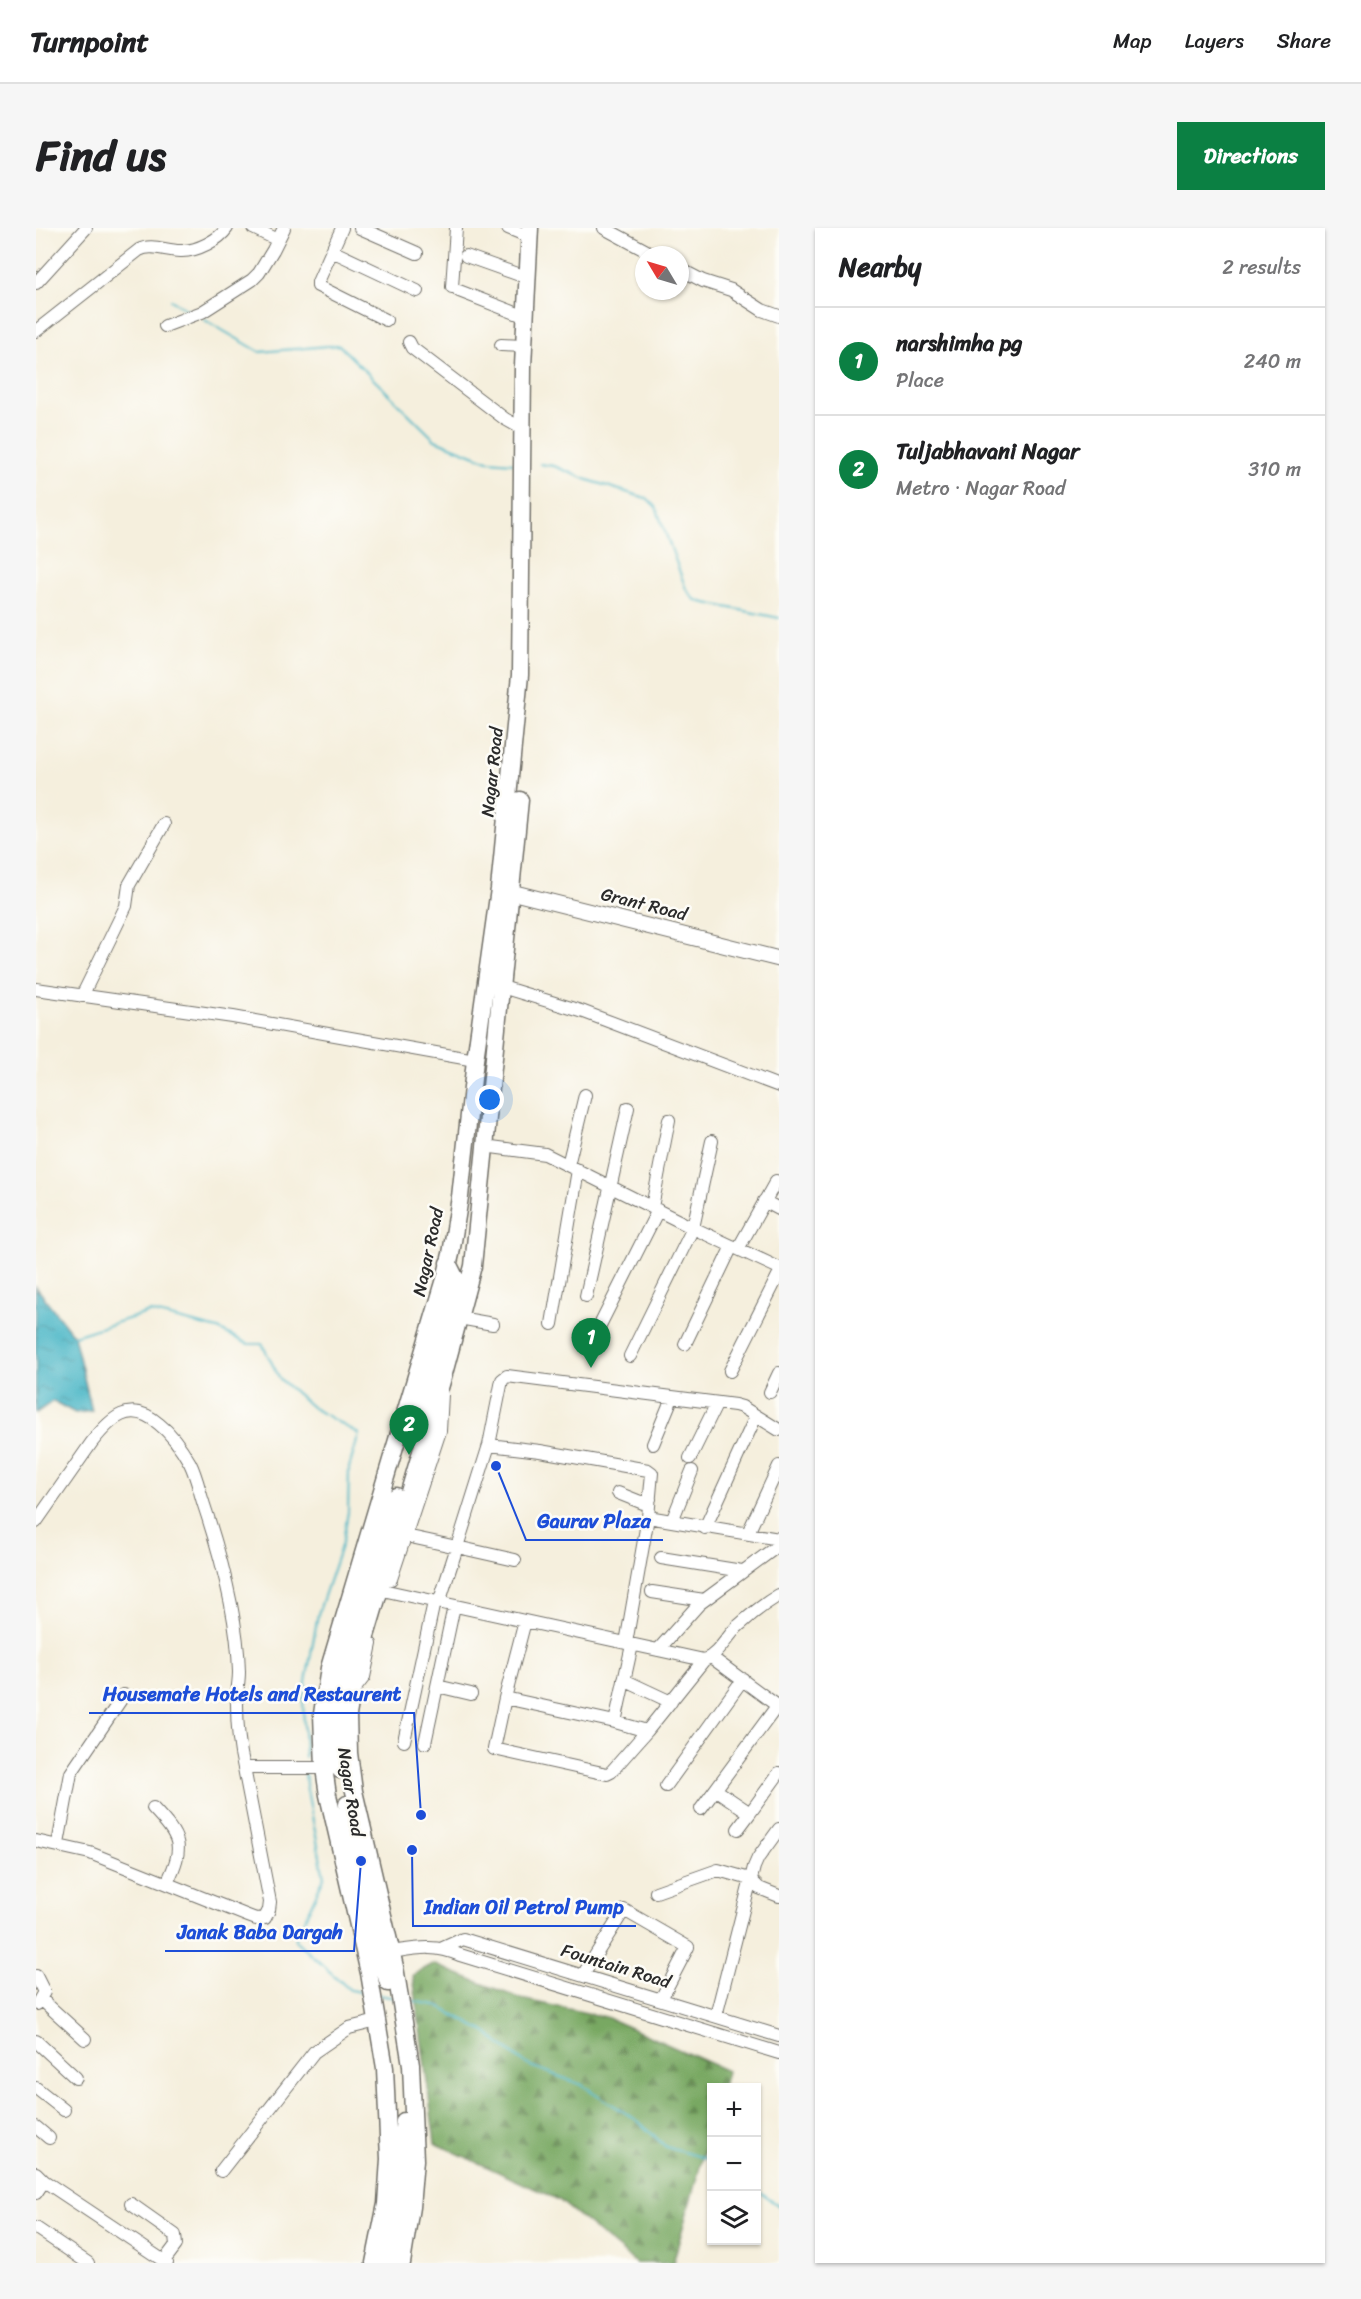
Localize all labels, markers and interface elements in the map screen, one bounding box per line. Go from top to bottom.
text: Turnpoint [30,17,149,66]
text: Map [1113,22,1152,60]
text: Layers [1185,22,1244,60]
text: Share [1277,22,1331,60]
text: Find us [36,119,166,193]
button: Directions [1177,122,1325,190]
text: Nearby [839,244,921,290]
north arrow [635,246,689,300]
text: 2 results [1222,250,1301,285]
text: narshimha pg [896,324,1022,363]
text: 1 [854,344,863,379]
text: 240 m [1244,344,1301,379]
text: Place [896,363,944,398]
text: Tuljabhavani Nagar [896,432,1079,471]
text: 2 [853,452,864,487]
text: 310 m [1248,452,1301,487]
text: Metro · Nagar Road [896,471,1066,506]
street label: Nagar Road [471,724,513,818]
street label: Grant Road [598,878,692,931]
your location [475,1085,504,1114]
street label: Nagar Road [403,1203,453,1299]
pin: 1 [572,1318,610,1368]
pin: 2 [390,1406,428,1455]
callout: Gaurav Plaza [526,1502,663,1540]
text: Gaurav Plaza [536,1504,652,1539]
callout: Housemate Hotels and Restaurent [89,1675,414,1713]
text: Housemate Hotels and Restaurent [102,1677,401,1712]
street label: Nagar Road [328,1745,374,1840]
callout: Indian Oil Petrol Pump [413,1888,636,1926]
text: Indian Oil Petrol Pump [423,1890,624,1925]
callout: Janak Baba Dargah [165,1913,354,1951]
text: Janak Baba Dargah [176,1915,343,1950]
street label: Fountain Road [557,1934,676,1998]
map controls [707,2083,761,2245]
button: + [707,2083,761,2137]
button: − [707,2137,761,2191]
button: layers [707,2191,761,2245]

